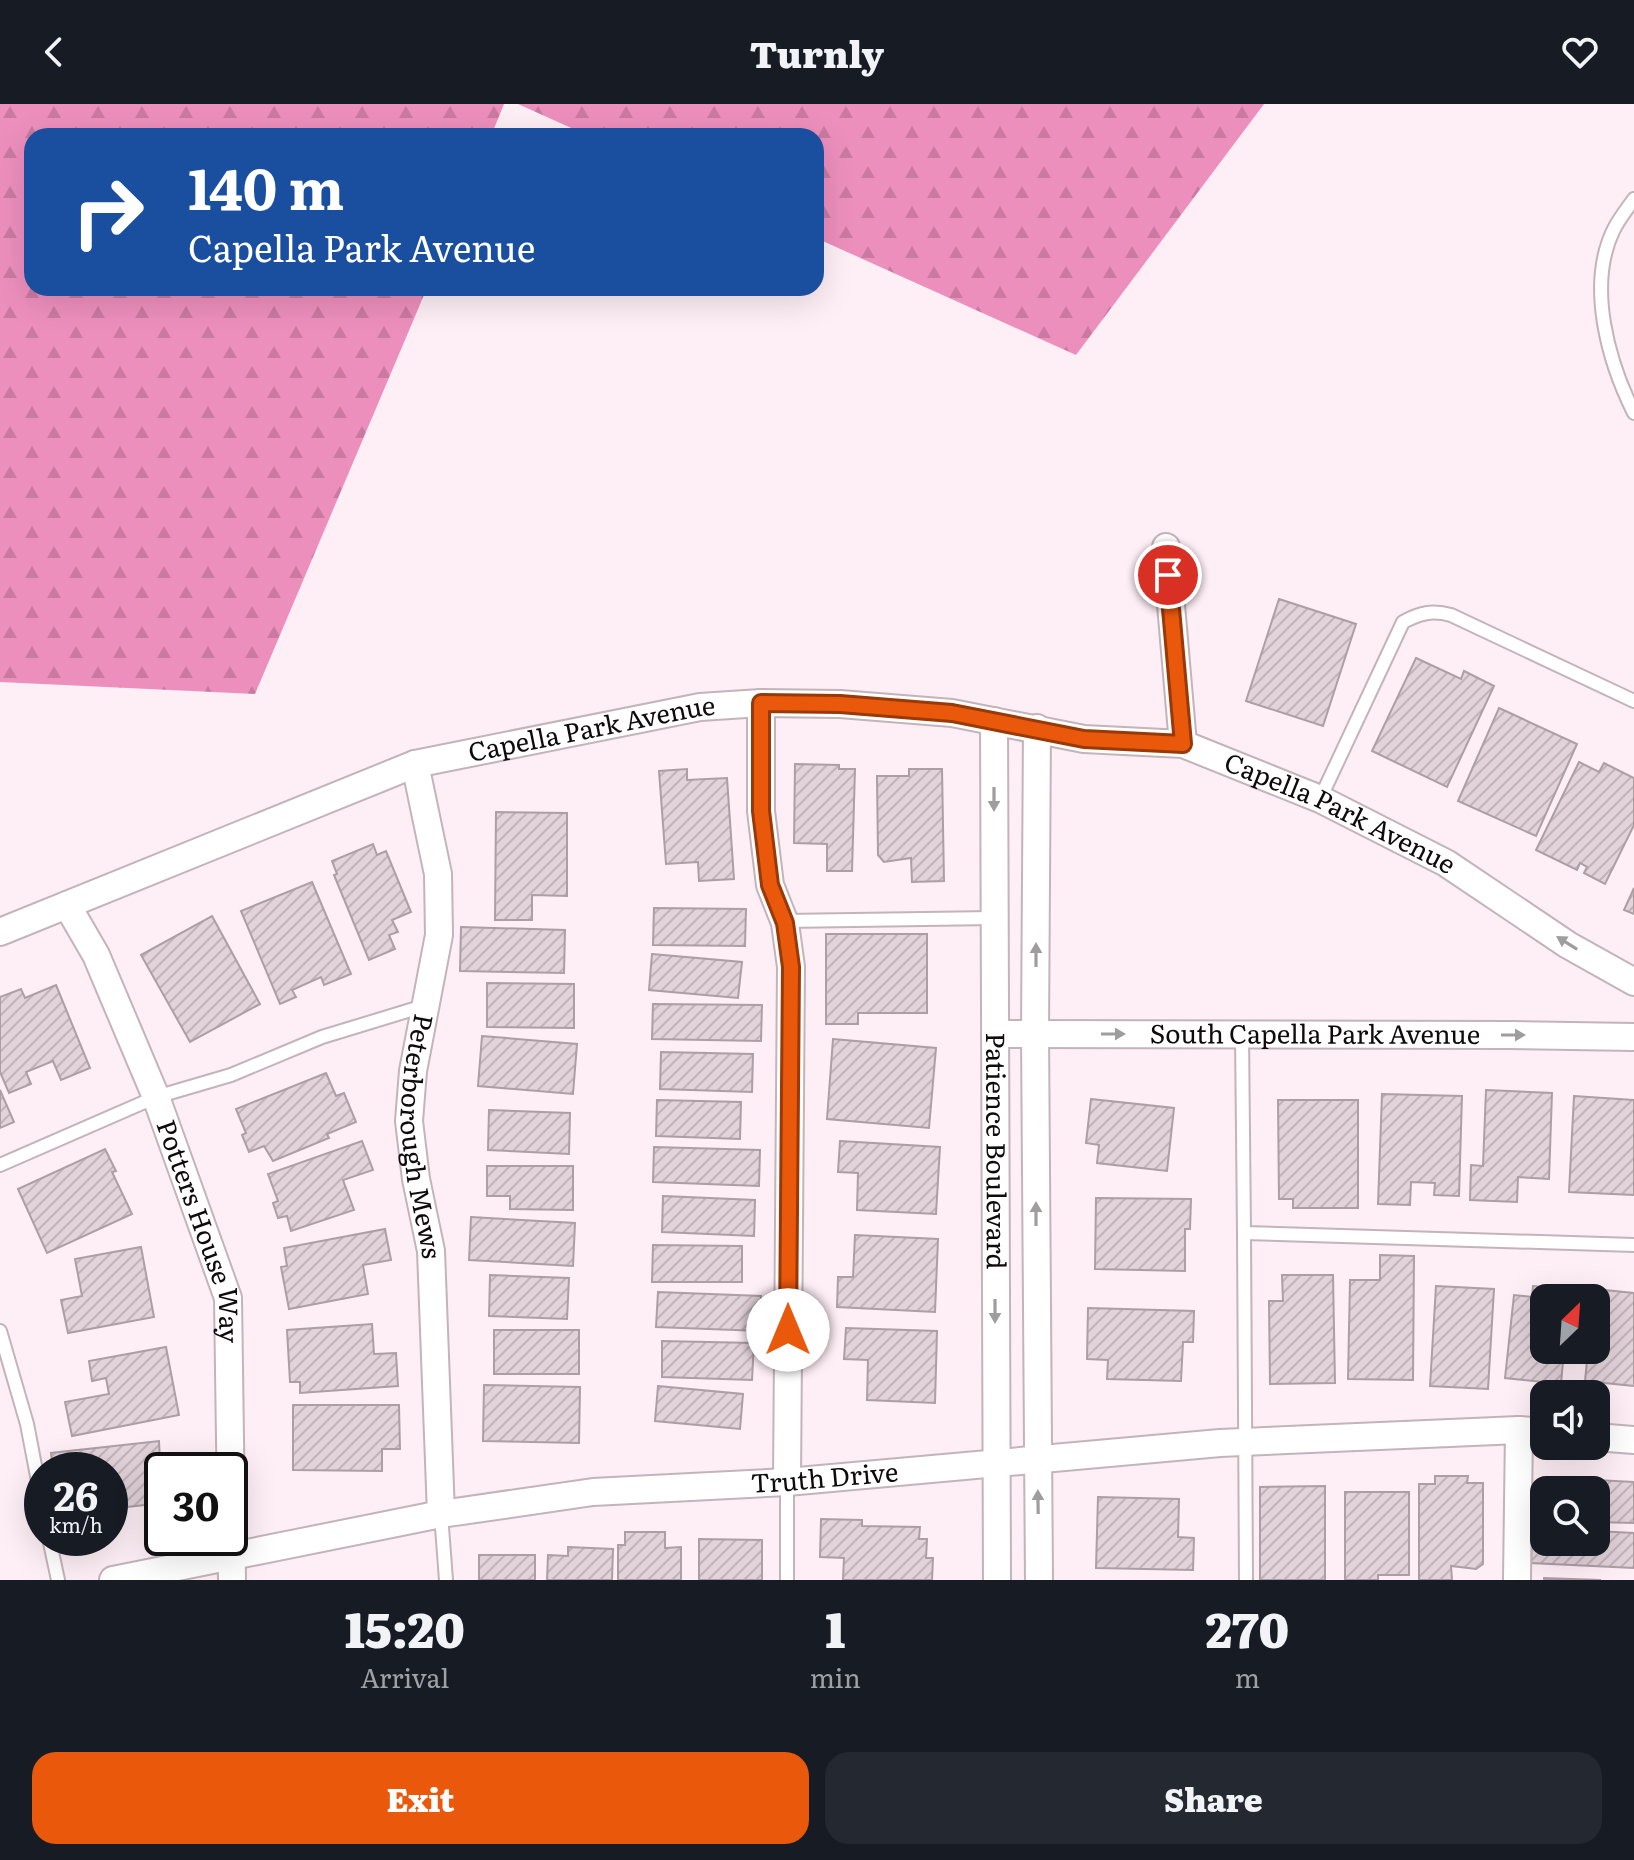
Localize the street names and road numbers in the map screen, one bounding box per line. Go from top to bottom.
street label: Capella Park Avenue [464,684,716,770]
street label: Capella Park Avenue [1219,741,1465,882]
street label: Peterborough Mews [392,1011,453,1260]
street label: South Capella Park Avenue [1150,1012,1480,1052]
street label: Patience Boulevard [978,1032,1018,1270]
street label: Potters House Way [149,1114,251,1343]
street label: Truth Drive [750,1450,900,1501]

